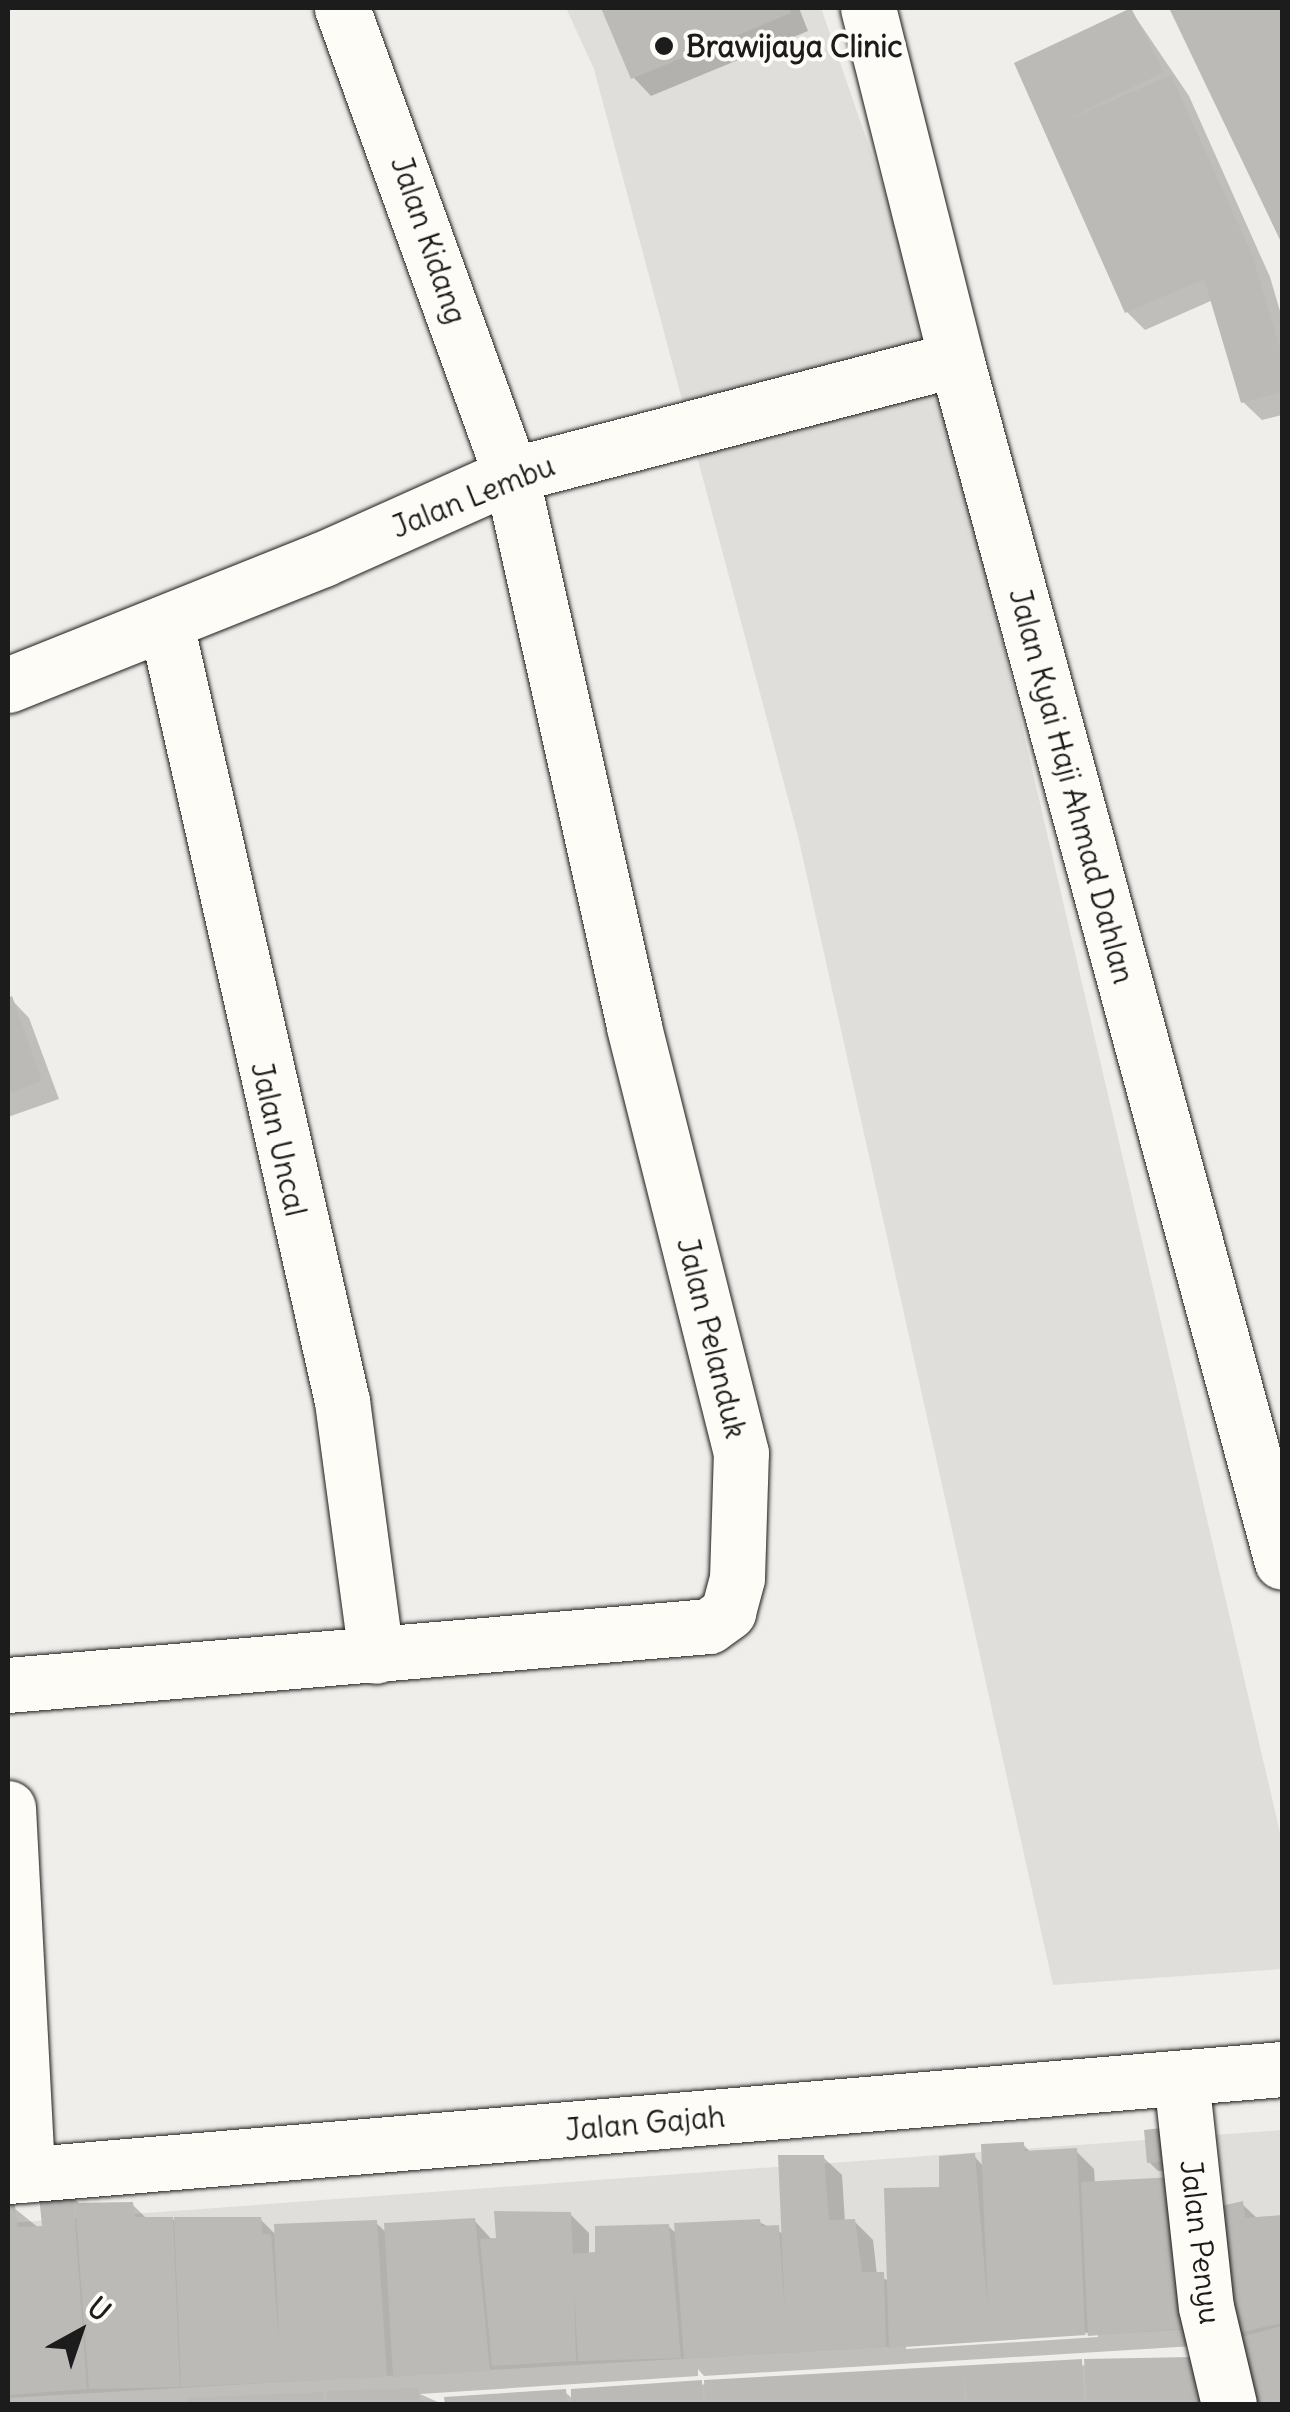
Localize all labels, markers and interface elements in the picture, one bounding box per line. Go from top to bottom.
place label: Brawijaya Clinic [686,28,903,64]
marker: Brawijaya Clinic [651,33,677,59]
street label: Jalan Kidang [384,151,474,329]
street label: Jalan Lembu [386,447,560,545]
street label: Jalan Kyai Haji Ahmad Dahlan [1002,584,1142,988]
street label: Jalan Uncal [244,1058,314,1220]
street label: Jalan Pelanduk [670,1234,754,1442]
street label: Jalan Gajah [563,2098,727,2148]
street label: Jalan Penyu [1173,2158,1229,2326]
north arrow [30,2282,130,2382]
text: U [80,2289,118,2329]

